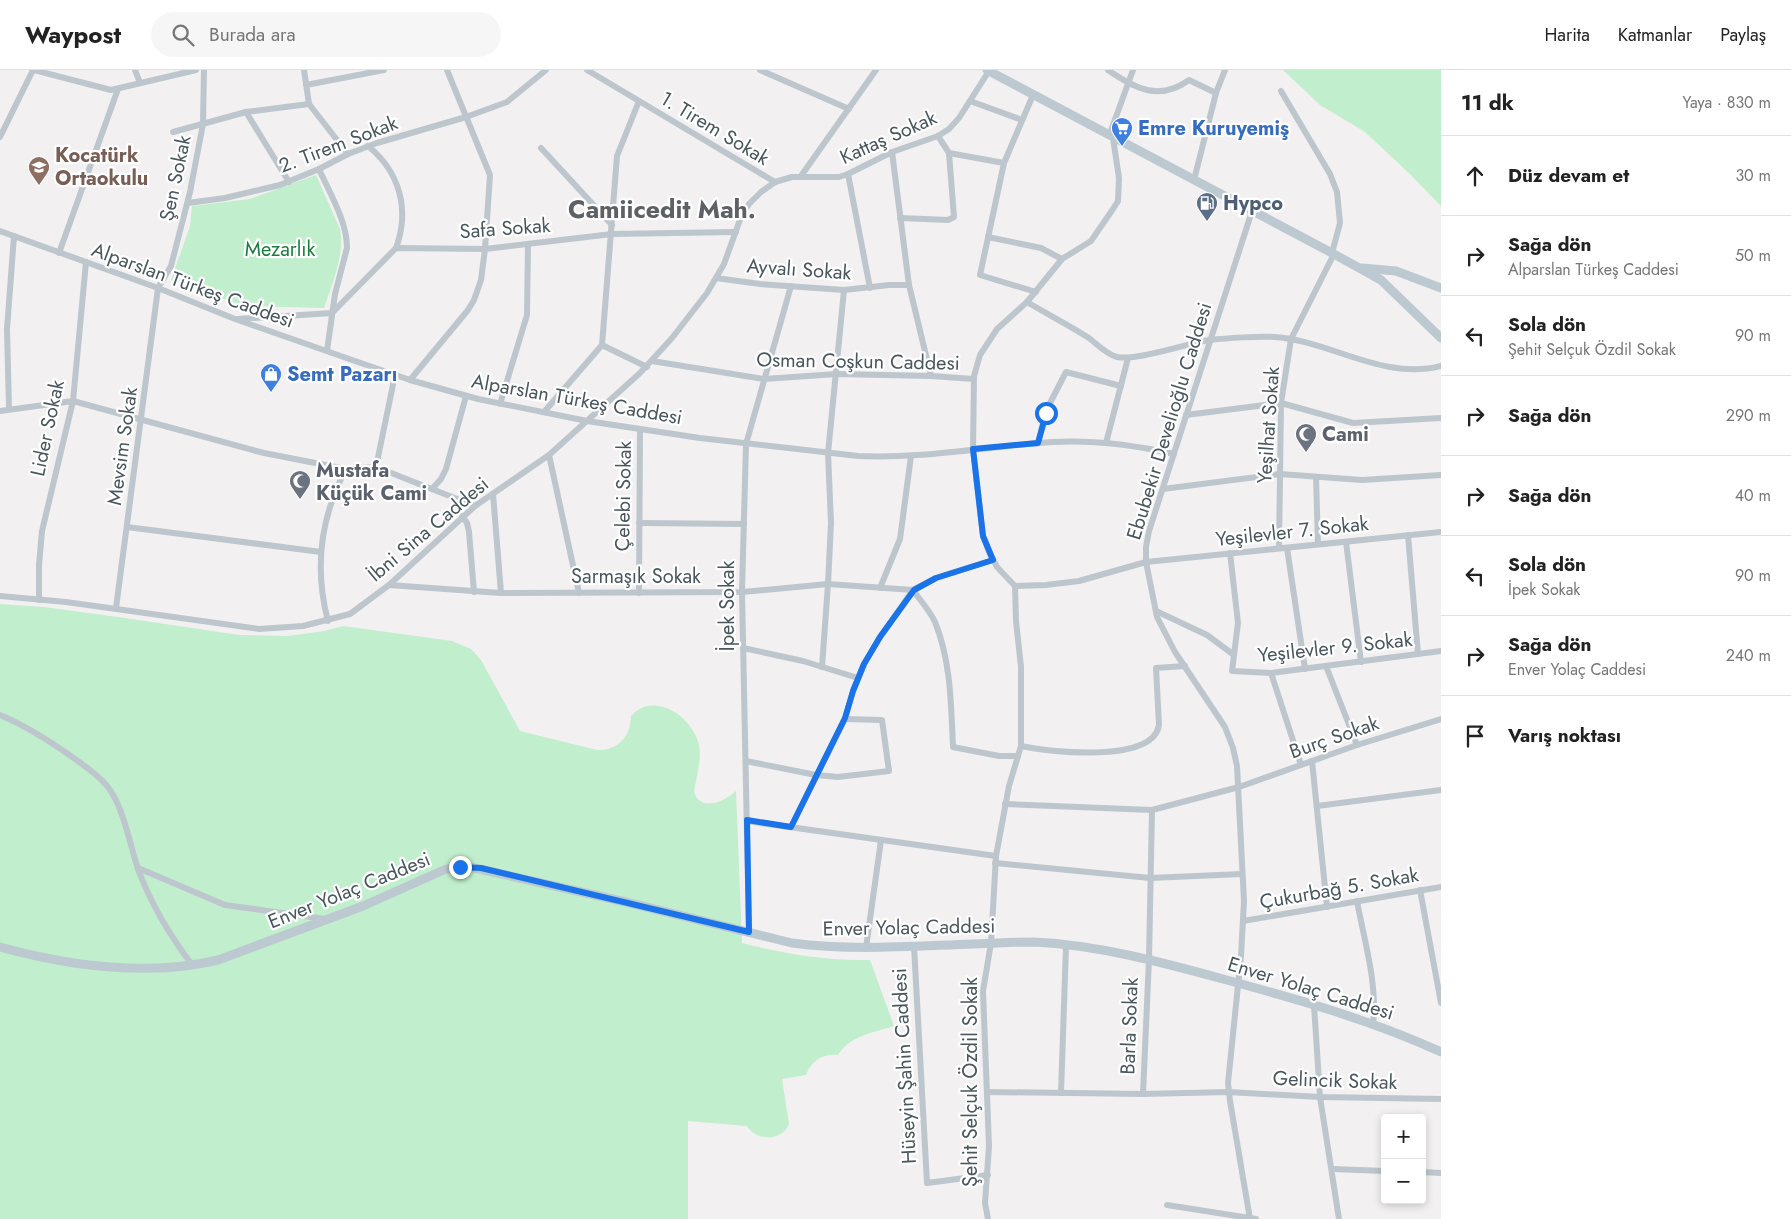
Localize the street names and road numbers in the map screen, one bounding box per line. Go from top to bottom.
street label: 1. Tirem Sokak [655,84,775,173]
street label: Kattaş Sokak [835,103,941,172]
street label: 2. Tirem Sokak [274,108,402,180]
street label: Şen Sokak [152,132,199,224]
street label: Safa Sokak [459,211,552,246]
street label: Alparslan Türkeş Caddesi [87,235,298,336]
street label: Ayvalı Sokak [746,251,853,288]
street label: Ebubekir Develioğlu Caddesi [1120,299,1219,543]
street label: Osman Coşkun Caddesi [756,345,960,378]
street label: Yeşilhat Sokak [1250,365,1287,485]
street label: Alparslan Türkeş Caddesi [469,367,685,432]
street label: Lider Sokak [23,377,72,479]
street label: Mevsim Sokak [100,385,145,507]
street label: Çelebi Sokak [608,440,639,552]
street label: İbni Sina Caddesi [362,470,495,589]
street label: Yeşilevler 7. Sokak [1214,509,1370,554]
street label: İpek Sokak [713,561,742,651]
street label: Sarmaşık Sokak [571,562,701,591]
street label: Yeşilevler 9. Sokak [1256,625,1414,670]
street label: Burç Sokak [1286,709,1383,766]
street label: Enver Yolaç Caddesi [264,845,435,936]
street label: Çukurbağ 5. Sokak [1257,860,1421,917]
street label: Enver Yolaç Caddesi [822,911,996,944]
street label: Enver Yolaç Caddesi [1224,949,1398,1028]
street label: Hüseyin Şahin Caddesi [885,967,924,1165]
street label: Şehit Selçuk Özdil Sokak [956,977,985,1187]
street label: Barla Sokak [1113,977,1146,1075]
street label: Gelincik Sokak [1272,1064,1398,1097]

